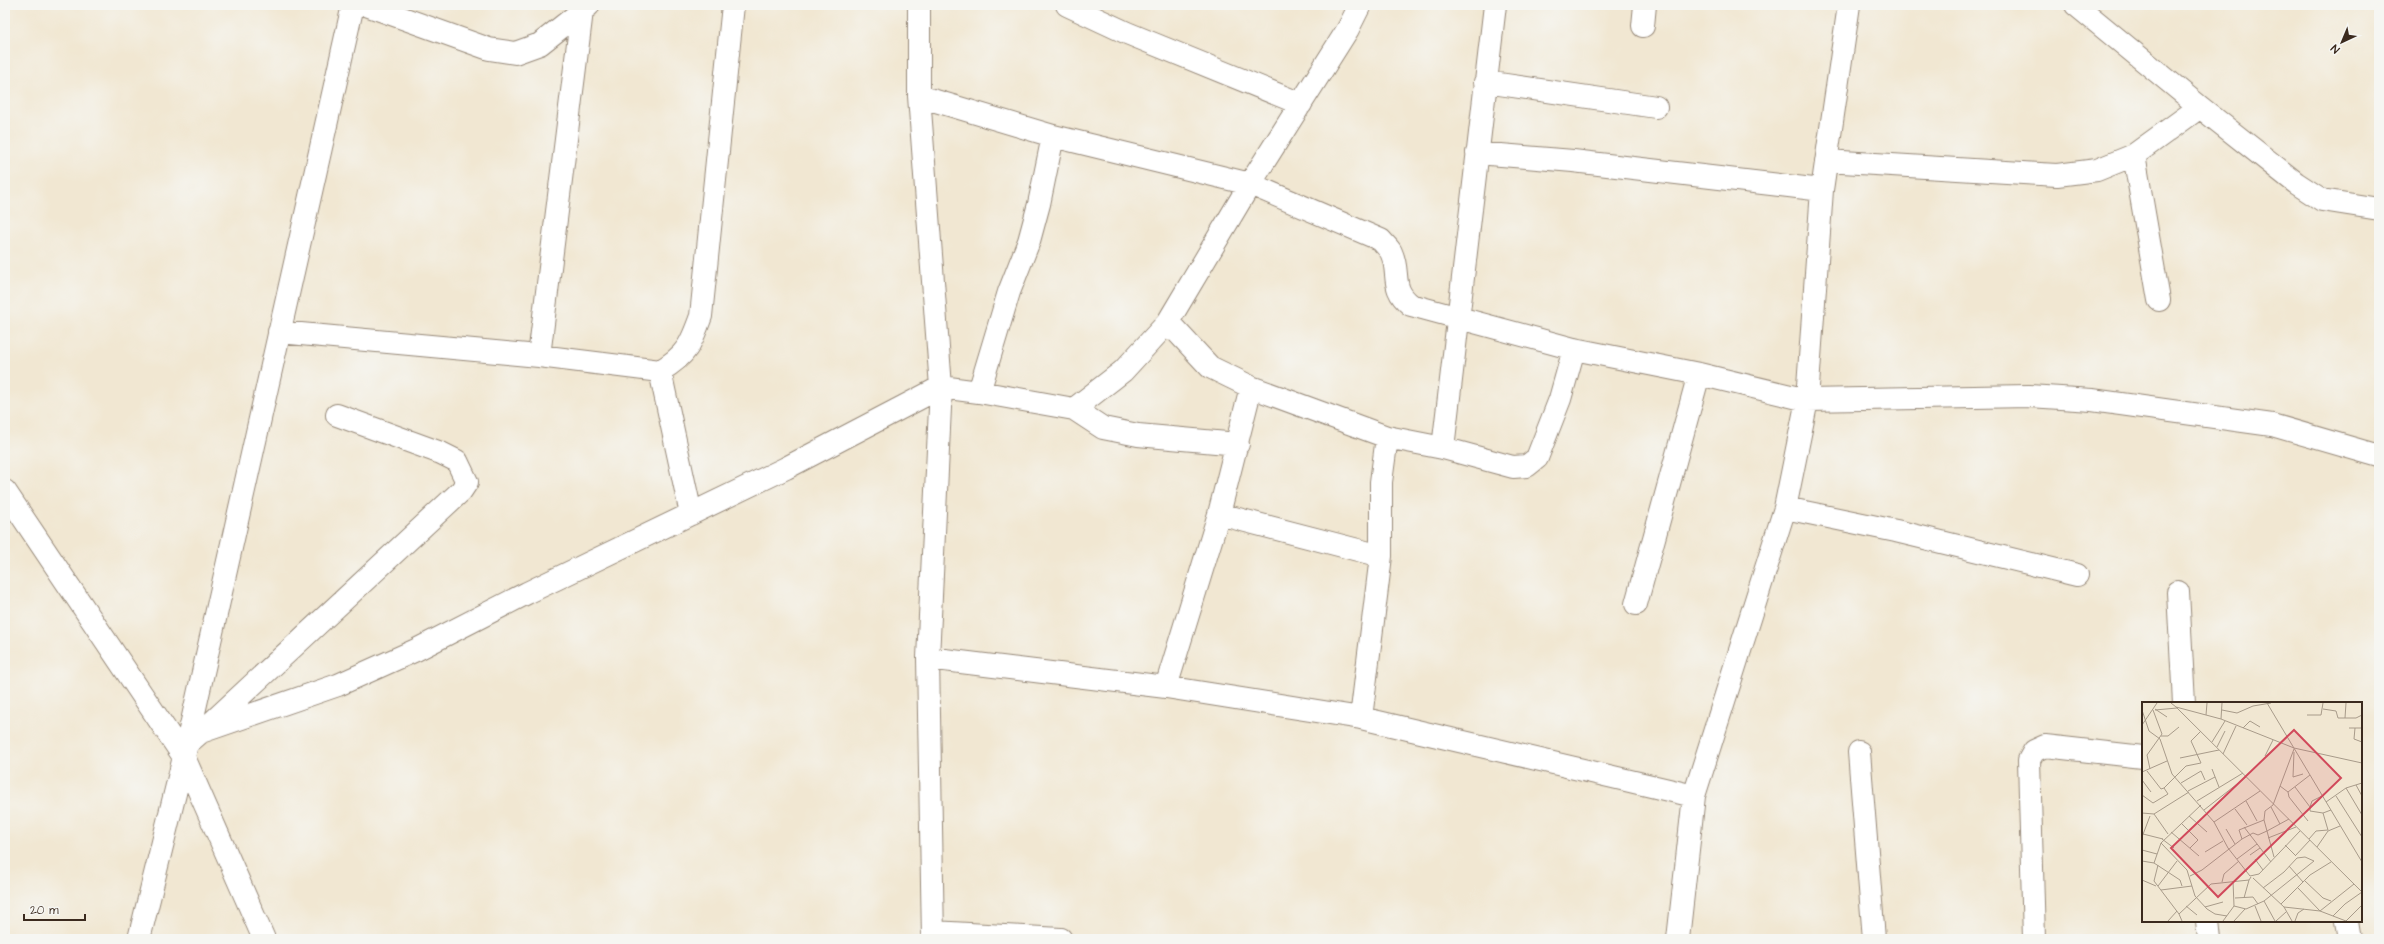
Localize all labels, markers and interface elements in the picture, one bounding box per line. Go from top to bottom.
north arrow [2322,22,2362,62]
text: N [2328,41,2343,57]
inset map [2142,702,2362,922]
scale bar [24,896,85,922]
text: 20 m [30,902,59,919]

